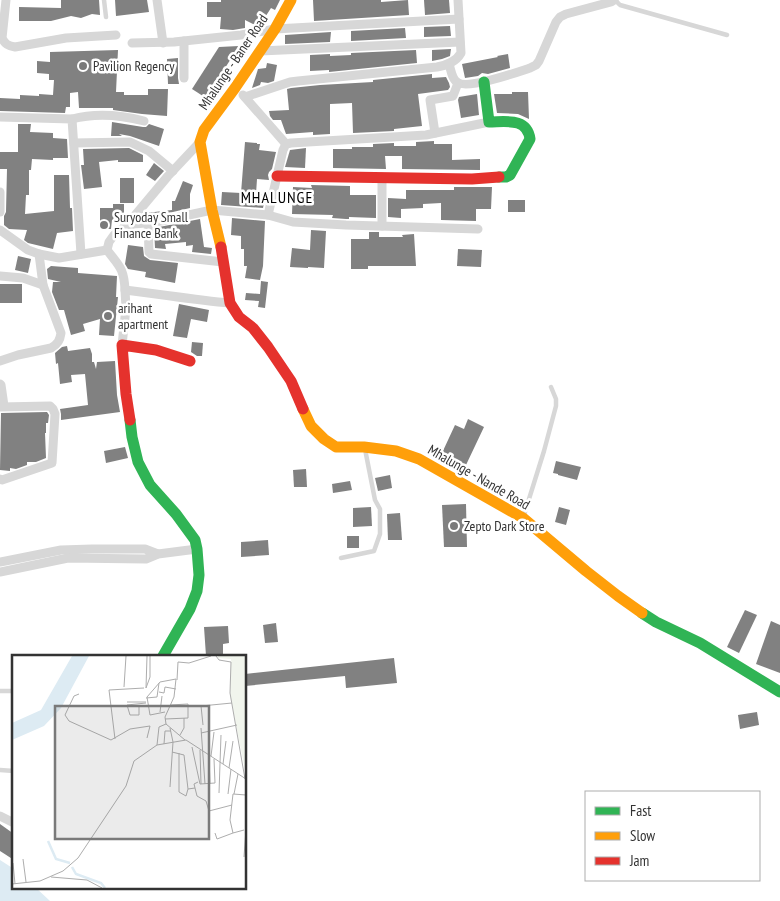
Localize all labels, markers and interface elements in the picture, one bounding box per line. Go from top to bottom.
street label: Mhalunge - Baner Road [194,11,272,113]
place label: Pavilion Regency [93,57,175,75]
marker: Pavilion Regency [77,60,89,72]
district label: MHALUNGE [241,187,313,207]
place label: Suryoday Small Finance Bank [114,208,189,242]
marker: Suryoday Small Finance Bank [98,219,110,231]
place label: arihant apartment [118,299,168,333]
marker: arihant apartment [102,310,114,322]
street label: Mhalunge - Nande Road [425,440,533,514]
place label: Zepto Dark Store [464,517,545,535]
marker: Zepto Dark Store [448,520,460,532]
inset map [12,655,246,888]
legend [585,791,760,881]
text: Fast [630,801,651,820]
text: Slow [630,826,655,845]
text: Jam [629,851,649,870]

